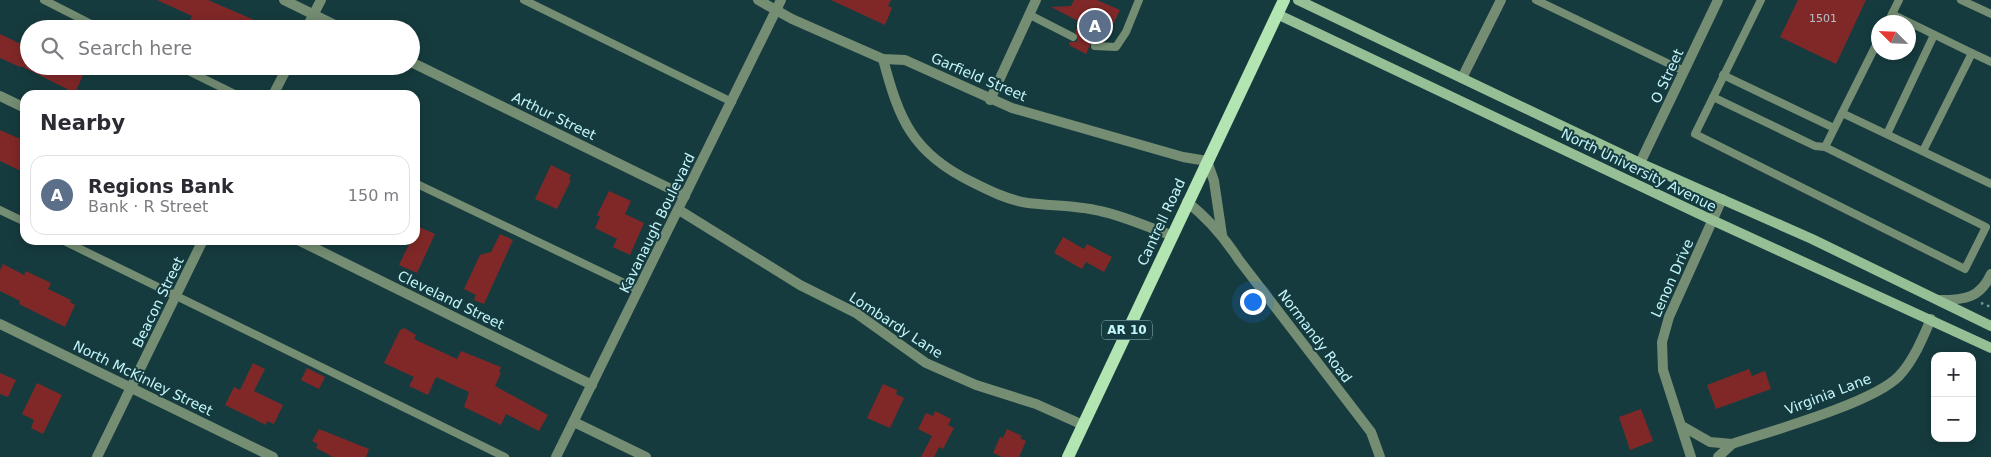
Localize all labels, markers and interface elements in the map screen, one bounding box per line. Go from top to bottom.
pin: A [1079,7,1111,45]
house number: 1501 [1809,12,1837,25]
north arrow [1871,15,1916,60]
search box [20,20,420,75]
icon: search [38,34,66,62]
text: Search here [78,37,192,59]
street label: O Street [1647,46,1687,106]
street label: Garfield Street [929,50,1030,105]
street label: Arthur Street [509,89,599,143]
text: Nearby [40,111,125,135]
street label: North University Avenue [1559,125,1719,215]
street label: Kavanaugh Boulevard [616,150,698,296]
text: Regions Bank [88,175,234,197]
street label: Cantrell Road [1134,176,1188,268]
text: A [51,186,63,205]
text: 150 m [348,186,399,205]
text: Bank · R Street [88,197,208,216]
street label: Lenon Drive [1648,236,1696,320]
street label: Beacon Street [129,254,187,350]
street label: Cleveland Street [395,267,507,333]
street label: Normandy Road [1275,286,1355,386]
street label: Lombardy Lane [846,289,946,361]
your location [1240,289,1266,315]
road number: AR 10 [1102,320,1152,340]
street label: North McKinley Street [71,337,216,419]
map controls [1931,352,1976,442]
button: + [1931,352,1976,397]
street label: Virginia Lane [1783,370,1873,418]
button: − [1931,397,1976,442]

